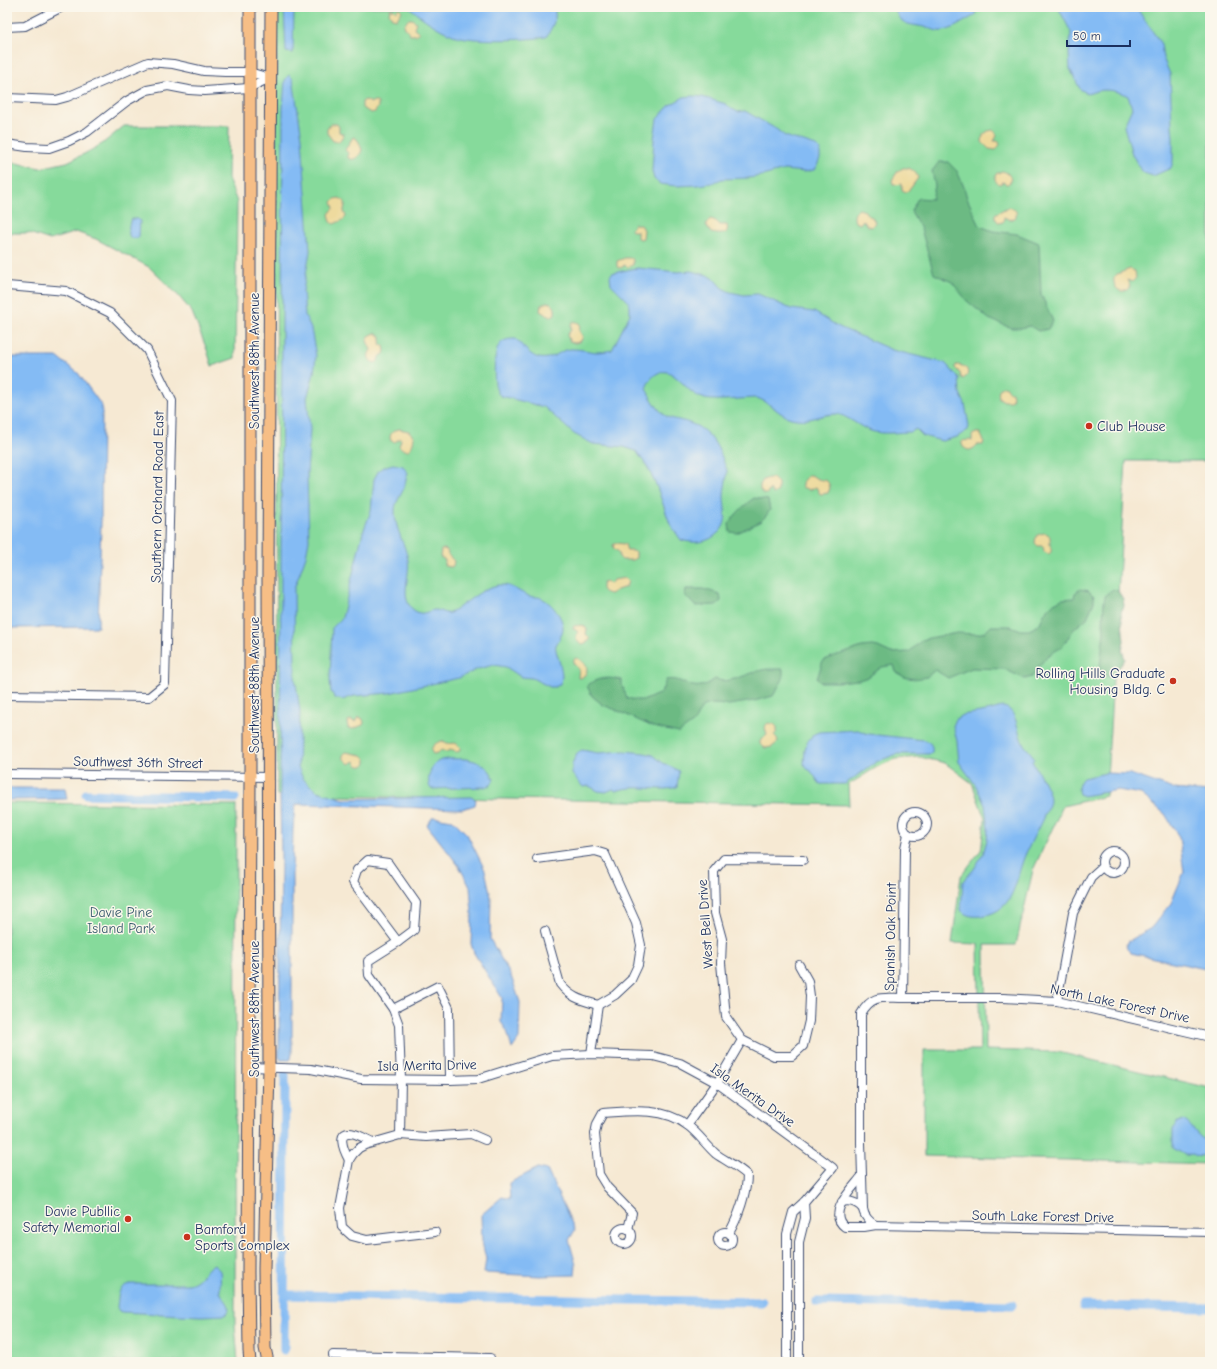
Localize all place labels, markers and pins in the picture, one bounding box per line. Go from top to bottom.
place label: Club House [1097,418,1165,435]
marker: Club House [1084,421,1094,431]
place label: Rolling Hills Graduate Housing Bldg. C [1035,665,1165,698]
marker: Rolling Hills Graduate Housing Bldg. C [1168,676,1178,686]
place label: Davie Publlic Safety Memorial [23,1203,120,1236]
marker: Davie Publlic Safety Memorial [123,1214,133,1224]
place label: Bamford Sports Complex [195,1221,290,1254]
marker: Bamford Sports Complex [182,1232,192,1242]

